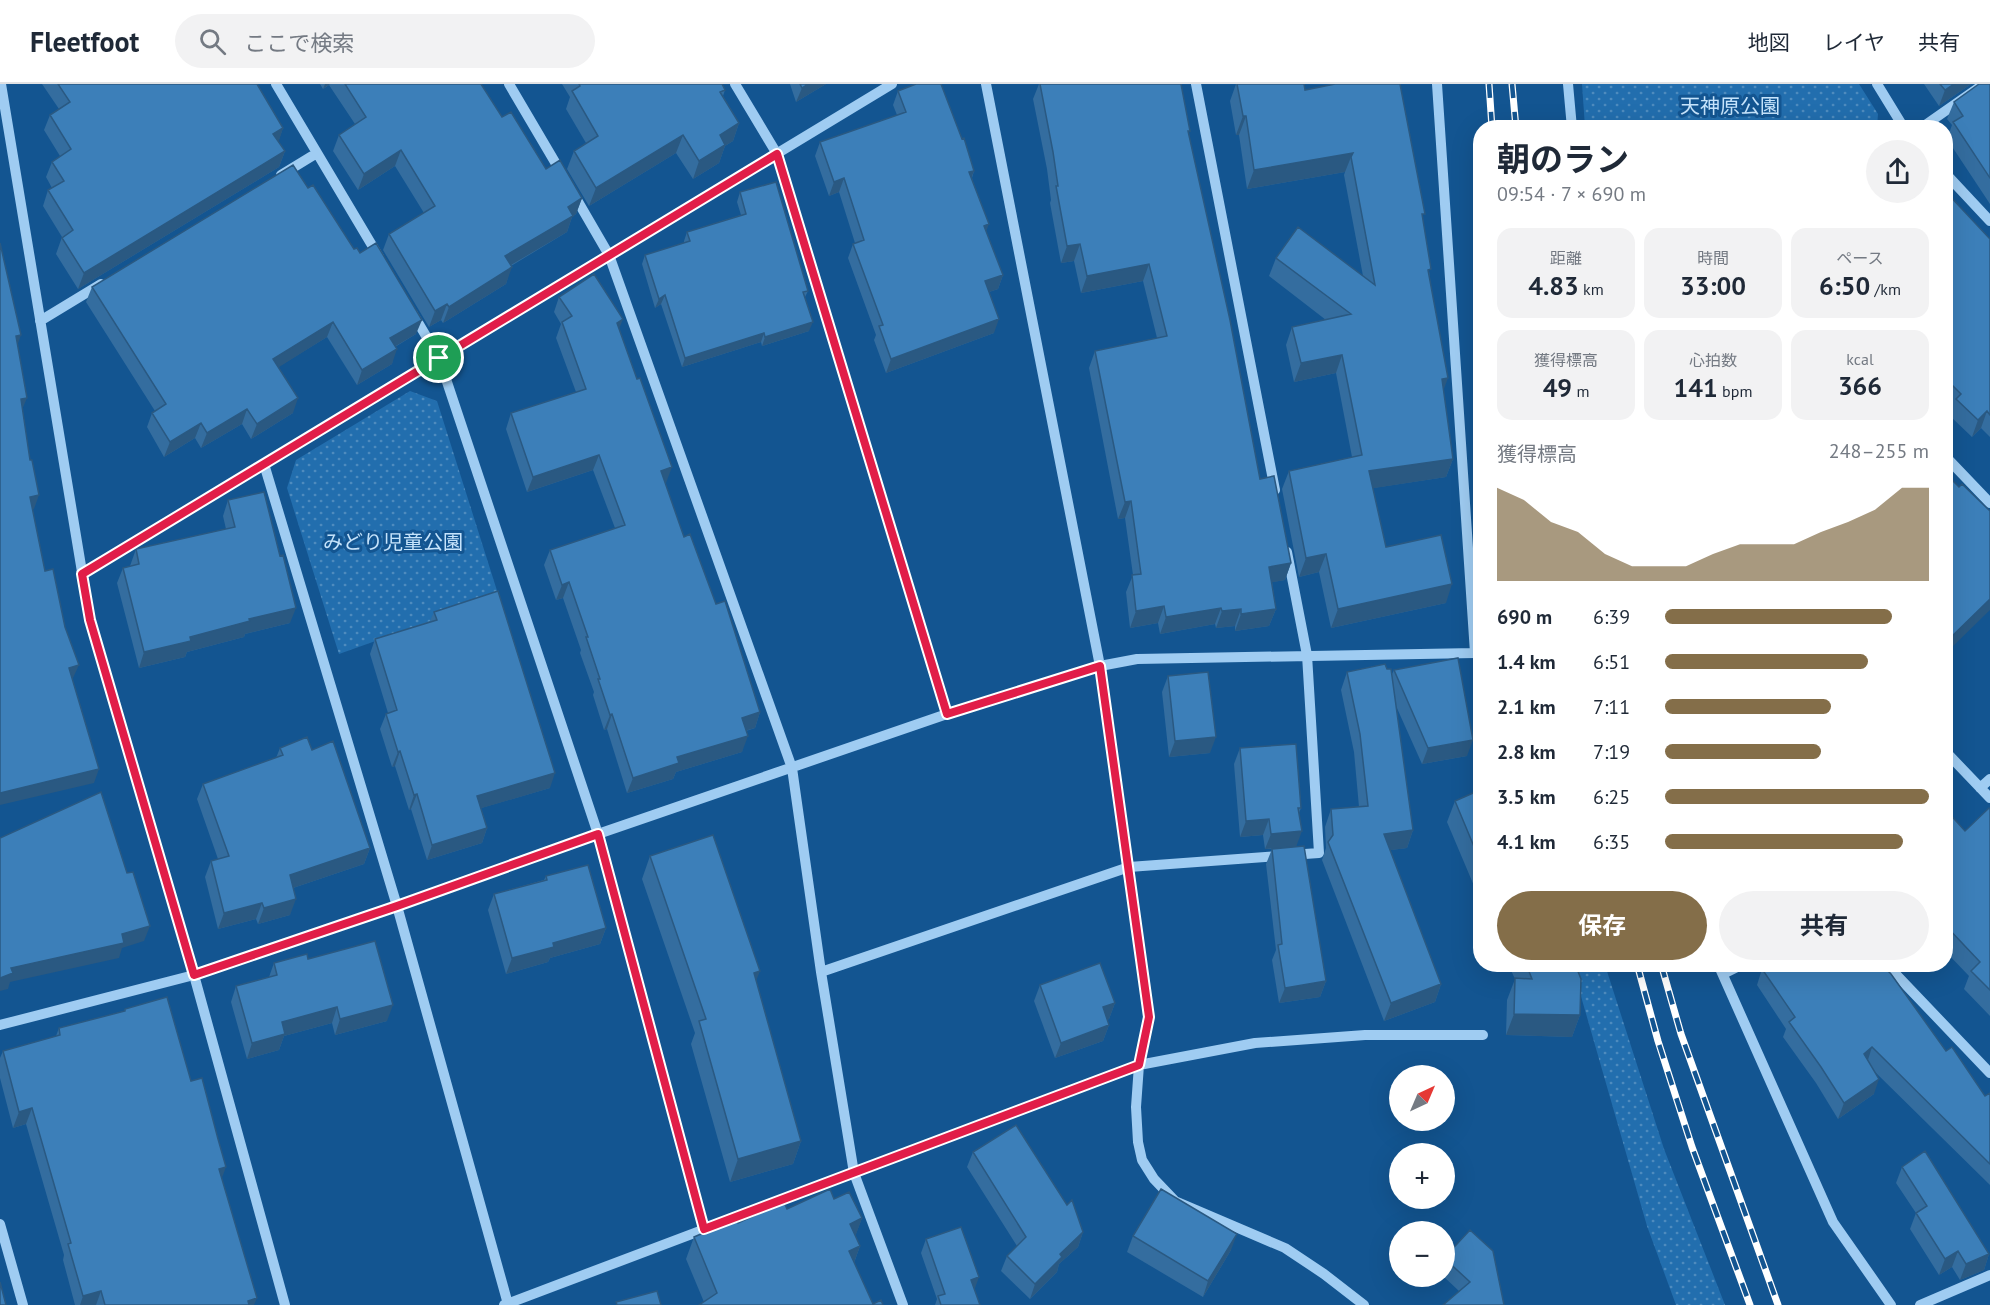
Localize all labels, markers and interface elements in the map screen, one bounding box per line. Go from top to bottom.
search box [175,14,595,68]
text: Fleetfoot [30,23,139,60]
icon: search [196,25,229,58]
text: ここで検索 [244,29,354,57]
text: 地図 [1748,29,1790,56]
text: レイヤ [1823,29,1885,56]
text: 共有 [1918,29,1960,56]
park label: 天神原公園 [1680,93,1780,119]
text: 朝のラン [1497,137,1629,180]
button: share [1866,140,1929,203]
text: 09:54 · 7 × 690 m [1497,181,1646,207]
text: 距離 [1550,248,1582,268]
text: 時間 [1697,248,1729,268]
text: ペース [1836,248,1884,268]
text: 4.83 [1528,269,1579,302]
text: 33:00 [1680,269,1746,302]
text: 6:50 [1819,269,1870,302]
text: km [1579,279,1604,299]
text: /km [1870,279,1901,299]
pin [413,332,464,383]
icon: arrive [422,341,455,374]
text: kcal [1846,349,1874,369]
text: 獲得標高 [1534,350,1598,370]
text: 心拍数 [1689,350,1737,370]
text: 366 [1838,369,1882,402]
text: 49 [1543,371,1572,404]
text: 141 [1674,371,1718,404]
text: m [1572,381,1589,401]
text: bpm [1718,381,1752,401]
text: 248–255 m [1829,438,1929,464]
text: 獲得標高 [1497,441,1577,467]
park label: みどり児童公園 [323,529,463,555]
text: 690 m [1497,604,1552,630]
text: 6:39 [1593,604,1630,630]
text: 1.4 km [1497,649,1556,675]
text: 6:51 [1593,649,1630,675]
text: 2.1 km [1497,694,1556,720]
text: 7:11 [1593,694,1630,720]
text: 2.8 km [1497,739,1556,765]
text: 7:19 [1593,739,1630,765]
text: 3.5 km [1497,784,1556,810]
text: 6:25 [1593,784,1630,810]
text: 4.1 km [1497,829,1556,855]
text: 6:35 [1593,829,1630,855]
button: 保存 [1497,891,1707,960]
button: 共有 [1719,891,1929,960]
north arrow [1389,1065,1455,1131]
map controls [1389,1065,1455,1287]
button: + [1389,1143,1455,1209]
button: − [1389,1221,1455,1287]

